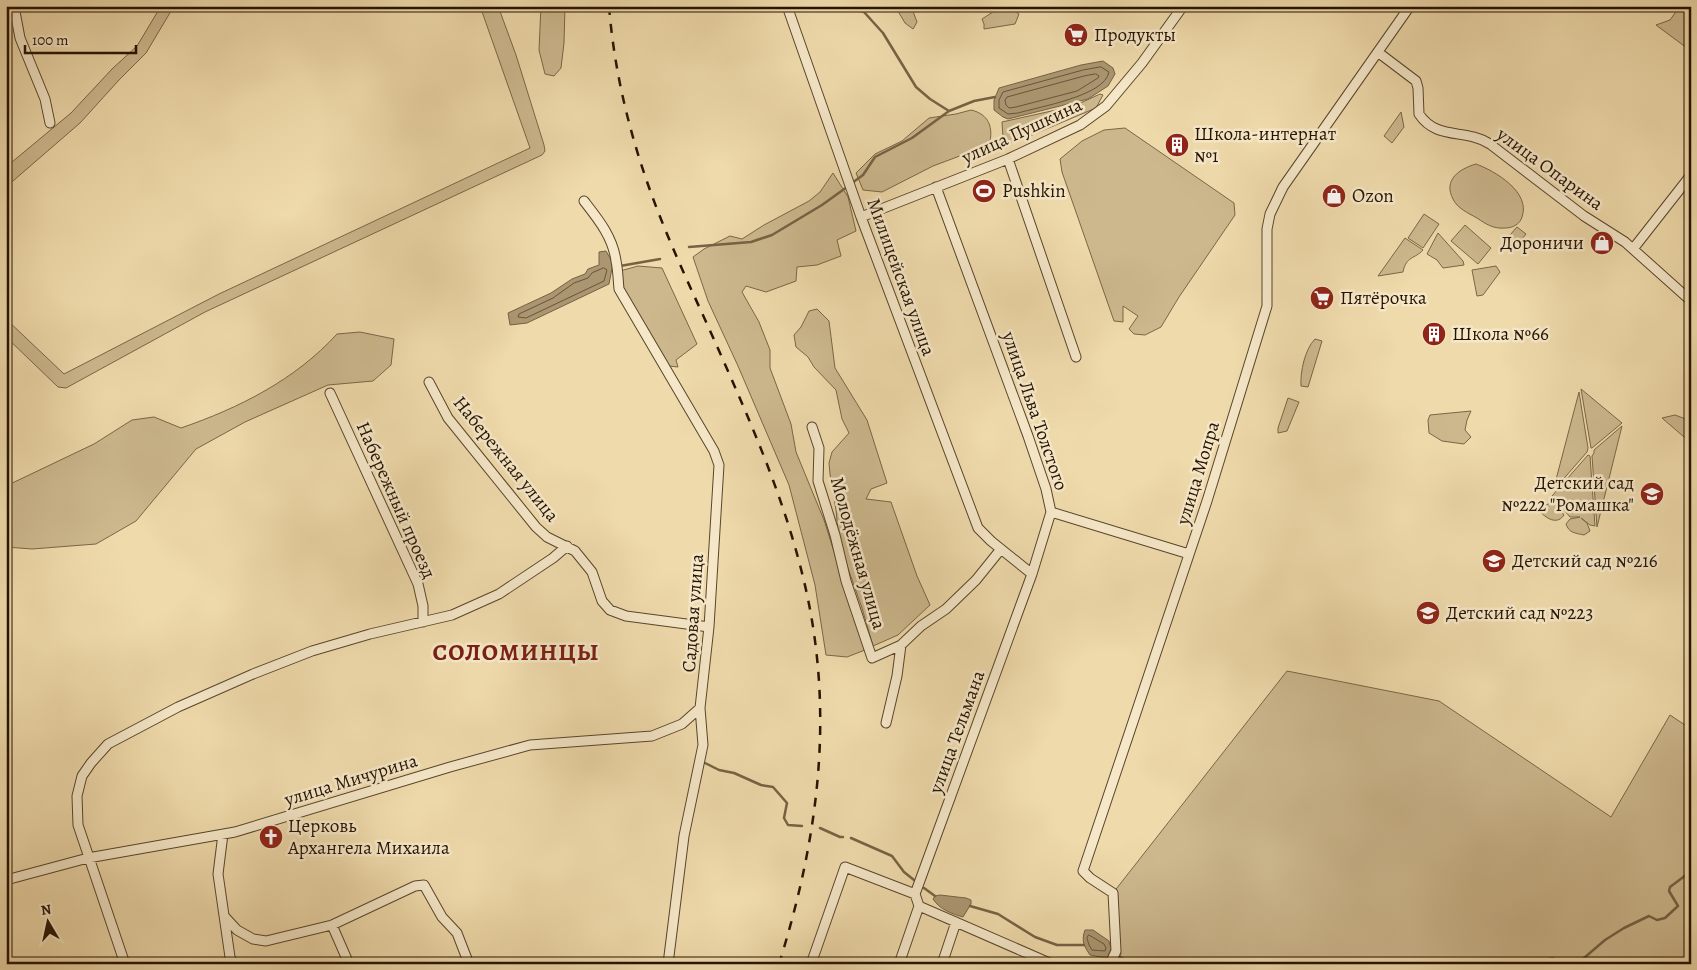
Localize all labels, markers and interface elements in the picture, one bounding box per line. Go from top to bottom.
scale bar [25,22,136,54]
supermarket icon: Продукты [1063,22,1089,48]
place label: Продукты [1094,22,1176,48]
text: 100 m [32,30,69,50]
street label: улица Пушкина [957,92,1087,171]
place label: Школа-интернат №1 [1194,121,1337,169]
street label: улица Опарина [1491,121,1609,217]
building icon: Школа-интернат №1 [1164,132,1190,158]
sports icon: Pushkin [971,178,997,204]
place label: Pushkin [1002,178,1066,204]
shop icon: Ozon [1321,183,1347,209]
place label: Ozon [1352,183,1394,209]
street label: Милицейская улица [860,195,942,360]
place label: Дороничи [1500,230,1584,256]
shop icon: Дороничи [1589,230,1615,256]
supermarket icon: Пятёрочка [1309,285,1335,311]
place label: Пятёрочка [1340,285,1427,311]
building icon: Школа №66 [1421,321,1447,347]
place label: Школа №66 [1452,321,1549,347]
street label: улица Льва Толстого [995,327,1074,494]
street label: Набережная улица [447,391,565,528]
street label: Набережный проезд [350,417,442,583]
street label: улица Мопра [1170,418,1226,529]
place label: Детский сад №222 "Ромашка" [1501,470,1634,518]
street label: Молодёжная улица [824,474,892,633]
school or university icon: Детский сад №222 "Ромашка" [1639,481,1665,507]
school or university icon: Детский сад №216 [1481,548,1507,574]
place label: Детский сад №216 [1512,548,1658,574]
street label: Садовая улица [676,553,710,673]
school or university icon: Детский сад №223 [1415,600,1441,626]
place label: Детский сад №223 [1446,600,1593,626]
district label: СОЛОМИНЦЫ [433,636,599,668]
street label: улица Тельмана [922,667,991,798]
street label: улица Мичурина [280,747,421,813]
place label: Церковь Архангела Михаила [287,813,450,861]
church icon: Церковь Архангела Михаила [258,824,284,850]
north arrow [22,898,72,948]
text: N [40,899,53,920]

